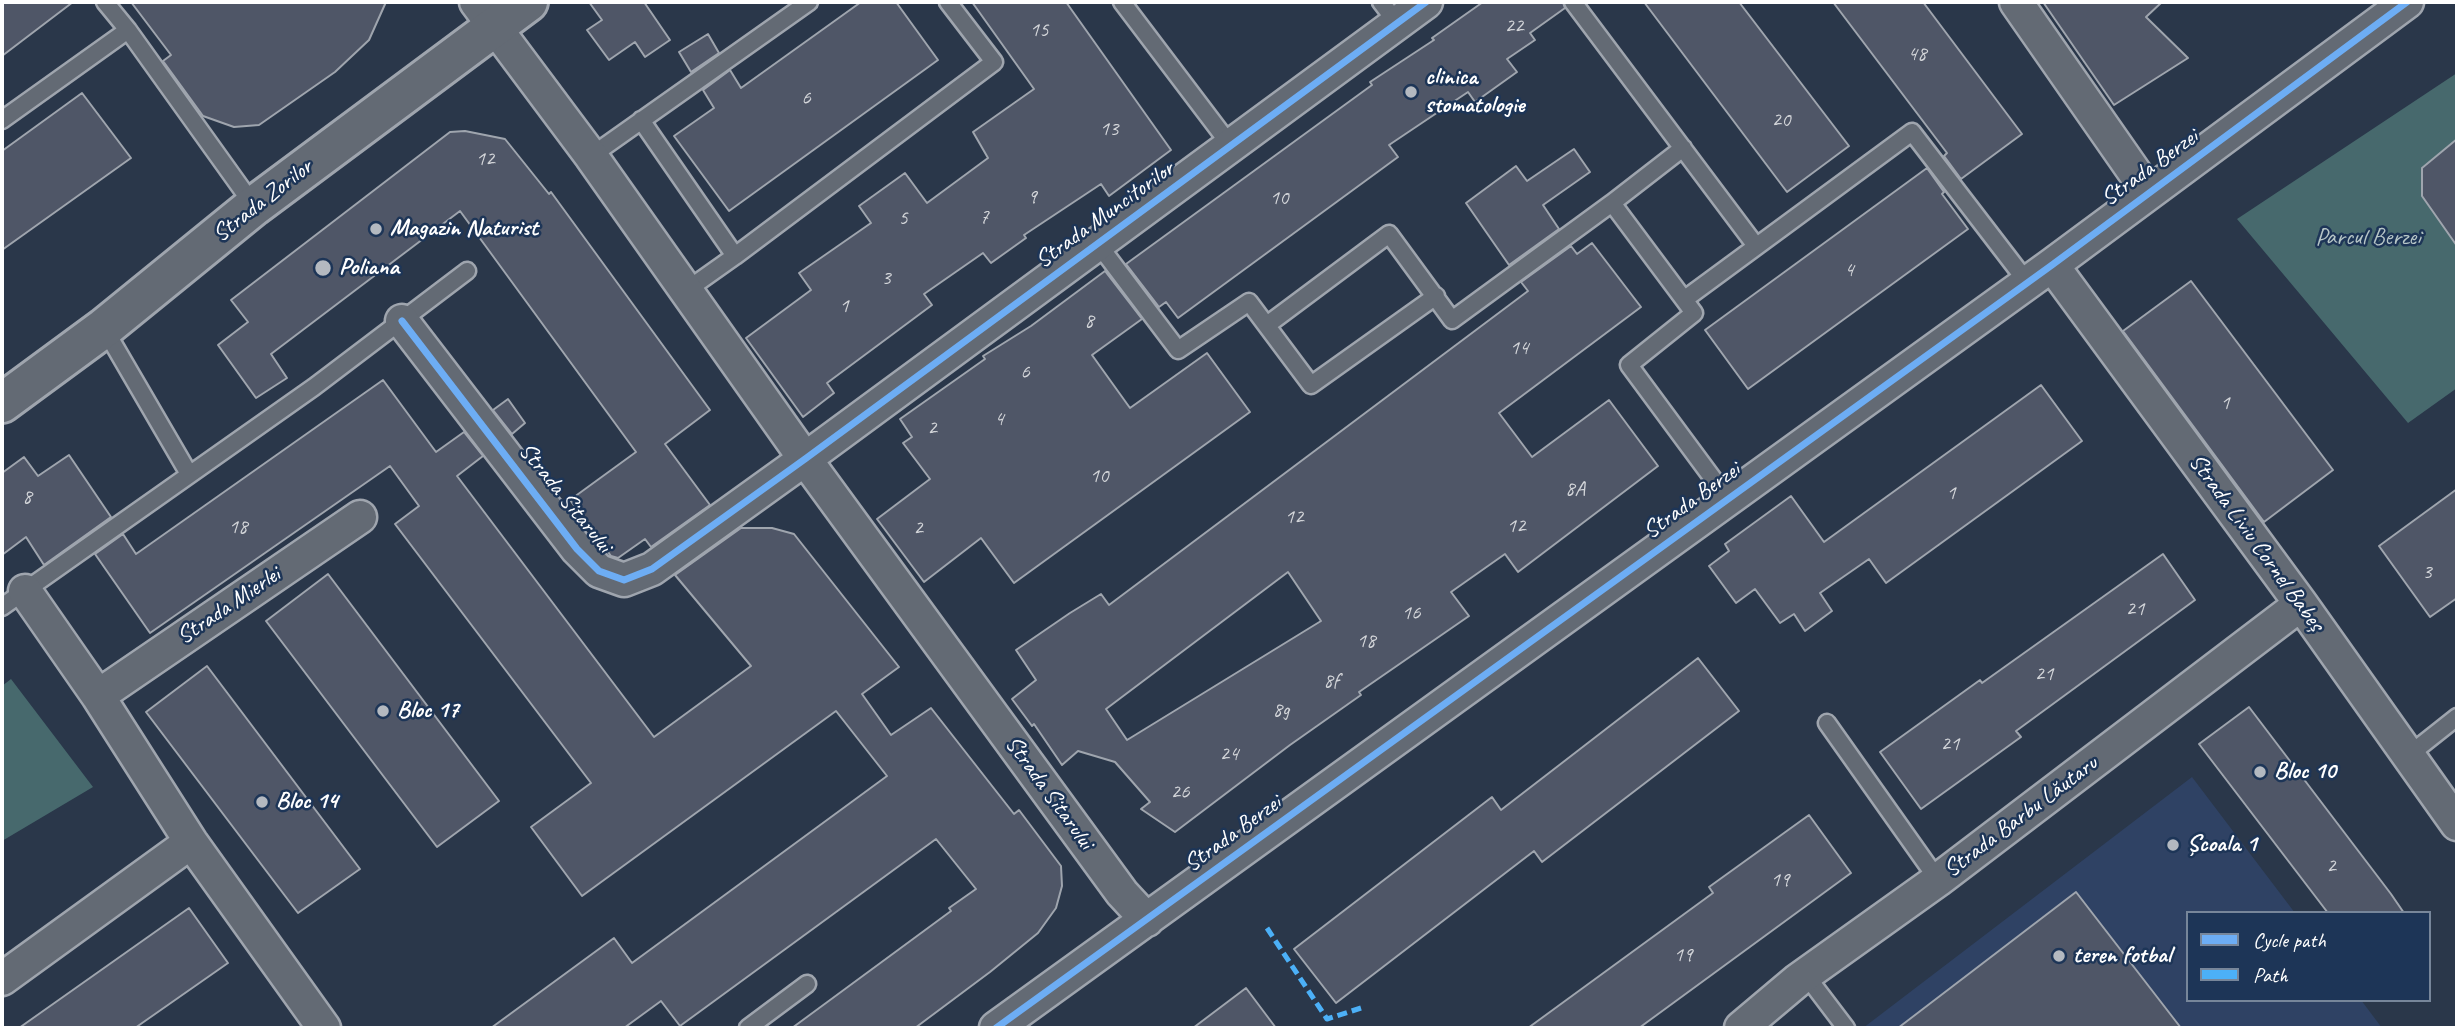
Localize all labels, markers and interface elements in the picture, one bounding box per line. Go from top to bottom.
house number: 22 [1505,13,1523,39]
house number: 15 [1030,17,1048,43]
house number: 48 [1908,41,1926,67]
place label: clinica stomatologie [1425,64,1525,120]
marker: clinica stomatologie [1403,84,1419,100]
house number: 6 [801,85,811,111]
house number: 20 [1772,107,1790,133]
house number: 13 [1100,116,1118,142]
street label: Strada Berzei [2096,123,2204,213]
house number: 12 [476,146,494,172]
street label: Strada Zorilor [207,153,319,249]
street label: Strada Muncitorilor [1030,155,1180,275]
house number: 9 [1027,184,1037,210]
house number: 10 [1270,185,1288,211]
house number: 7 [979,204,989,230]
house number: 5 [898,205,908,231]
place label: Magazin Naturist [390,215,538,243]
marker: Magazin Naturist [368,221,384,237]
park label: Parcul Berzei [2315,224,2421,252]
place label: Poliana [339,254,399,282]
house number: 4 [1844,257,1854,283]
marker: Poliana [313,258,333,278]
house number: 3 [881,265,891,291]
house number: 1 [839,293,849,319]
house number: 8 [1084,308,1094,334]
house number: 14 [1510,335,1528,361]
house number: 6 [1020,359,1030,385]
house number: 1 [2220,390,2230,416]
house number: 4 [994,406,1004,432]
house number: 2 [927,415,937,441]
street label: Strada Sitarului [512,437,618,559]
street label: Strada Liviu Cornel Babeș [2182,449,2330,637]
street label: Strada Berzei [1638,456,1746,546]
house number: 10 [1090,463,1108,489]
house number: 8A [1565,476,1585,502]
house number: 1 [1946,480,1956,506]
house number: 8 [22,484,32,510]
house number: 12 [1285,504,1303,530]
house number: 12 [1507,513,1525,539]
house number: 18 [229,514,247,540]
house number: 2 [913,515,923,541]
house number: 3 [2422,559,2432,585]
street label: Strada Mierlei [172,561,286,651]
house number: 21 [2126,596,2144,622]
house number: 16 [1402,600,1420,626]
house number: 18 [1357,628,1375,654]
house number: 21 [2035,661,2053,687]
house number: 8f [1323,668,1339,694]
place label: Bloc 17 [397,697,459,725]
house number: 8g [1273,697,1289,723]
marker: Bloc 17 [375,703,391,719]
street label: Strada Sitarului [998,731,1100,855]
house number: 21 [1941,731,1959,757]
house number: 24 [1220,741,1238,767]
street label: Strada Barbu Lăutaru [1938,750,2104,884]
place label: Bloc 10 [2274,758,2336,786]
marker: Bloc 10 [2252,764,2268,780]
house number: 26 [1171,779,1189,805]
place label: Bloc 14 [276,788,338,816]
street label: Strada Berzei [1179,789,1287,879]
marker: Bloc 14 [254,794,270,810]
place label: Școala 1 [2187,831,2257,859]
marker: Școala 1 [2165,837,2181,853]
house number: 2 [2326,853,2336,879]
house number: 19 [1771,867,1789,893]
legend [2186,911,2431,1002]
text: Cycle path [2253,927,2326,953]
house number: 19 [1674,942,1692,968]
place label: teren fotbal [2073,942,2171,970]
marker: teren fotbal [2051,948,2067,964]
text: Path [2253,962,2288,988]

